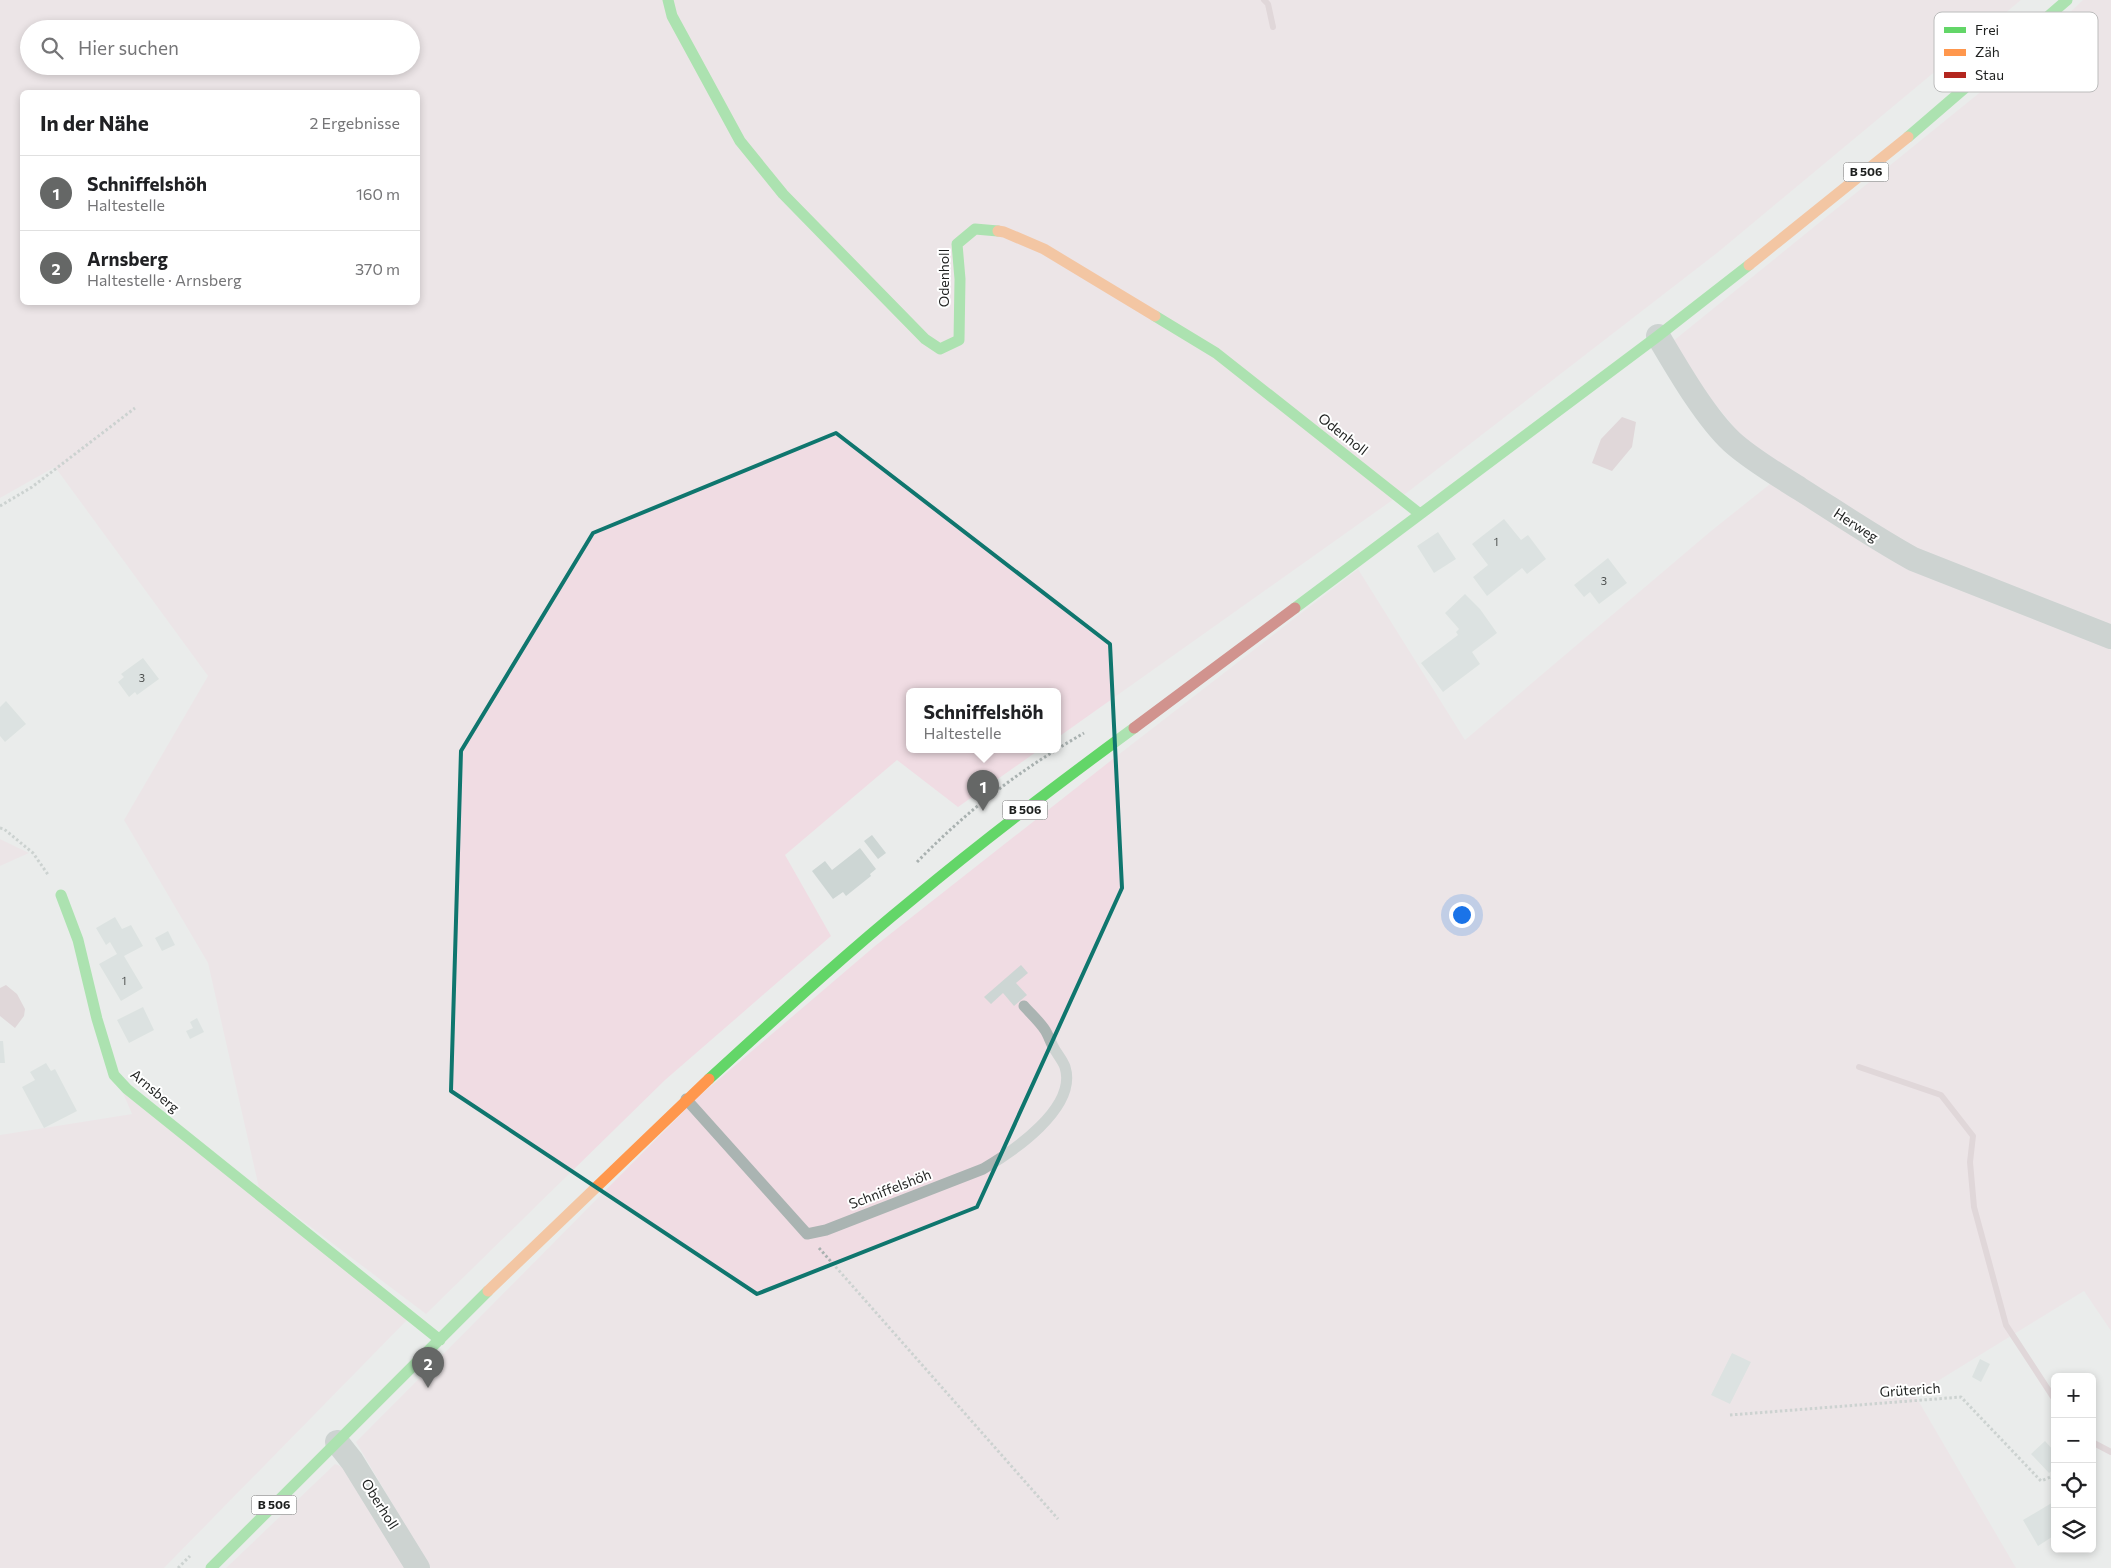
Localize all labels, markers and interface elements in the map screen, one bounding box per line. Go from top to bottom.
legend [1934,12,2098,92]
search box [20,20,420,75]
text: Frei [1975,21,1999,38]
icon: search [38,34,66,62]
text: Hier suchen [78,36,179,59]
text: Zäh [1975,43,2000,60]
text: Stau [1975,66,2004,83]
text: In der Nähe [40,110,149,135]
text: 2 Ergebnisse [310,113,400,132]
road number: B 506 [1844,162,1888,182]
text: Schniffelshöh [87,172,207,195]
text: 1 [52,184,60,203]
text: 160 m [356,184,400,203]
text: Haltestelle [87,195,165,214]
text: Arnsberg [87,247,168,270]
street label: Odenholl [935,249,952,307]
text: 2 [51,259,61,278]
text: 370 m [355,259,400,278]
text: Haltestelle · Arnsberg [87,270,242,289]
street label: Odenholl [1315,409,1372,458]
street label: Herweg [1831,504,1882,545]
house number: 1 [1494,535,1498,548]
house number: 3 [1601,574,1607,587]
house number: 3 [139,671,145,684]
popup [906,688,1061,753]
text: Schniffelshöh [924,700,1043,723]
text: Haltestelle [924,723,1002,742]
pin: 1 [967,770,999,811]
road number: B 506 [1002,800,1048,820]
your location [1449,902,1475,928]
house number: 1 [122,974,126,987]
street label: Arnsberg [127,1065,184,1116]
street label: Schniffelshöh [846,1165,933,1212]
pin: 2 [412,1347,444,1388]
map controls [2051,1373,2096,1553]
button: + [2051,1373,2096,1418]
street label: Grüterich [1879,1379,1941,1400]
button: − [2051,1418,2096,1463]
button: locate [2051,1463,2096,1508]
street label: Oberholl [358,1475,403,1532]
road number: B 506 [252,1496,296,1514]
button: layers [2051,1508,2096,1553]

